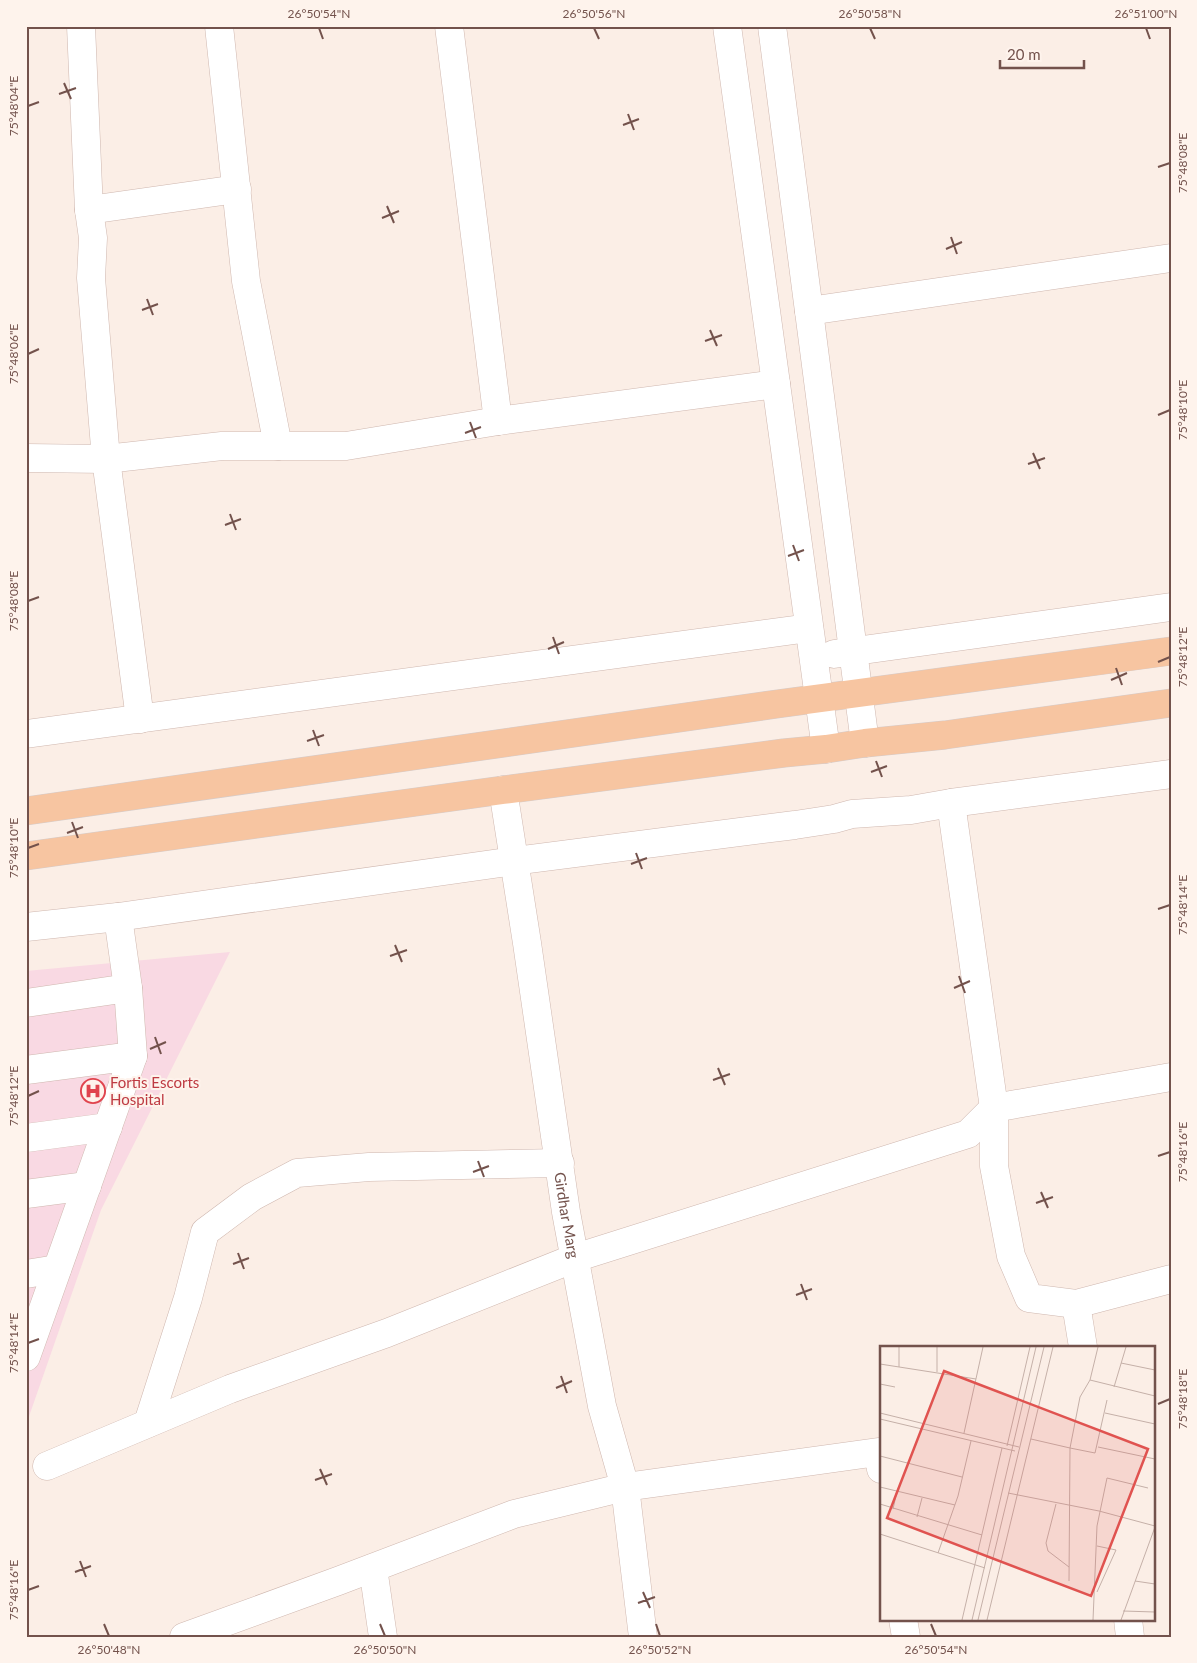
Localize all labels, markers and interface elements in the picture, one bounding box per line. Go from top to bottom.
text: 26°50'54"N [288,6,350,21]
text: 26°50'56"N [563,6,625,21]
text: 26°50'58"N [839,6,901,21]
text: 26°51'00"N [1115,6,1177,21]
scale bar [1000,38,1083,70]
text: 20 m [1007,45,1041,63]
text: 75°48'04"E [6,76,21,136]
text: 75°48'08"E [1175,133,1190,193]
text: 75°48'06"E [6,324,21,384]
text: 75°48'10"E [1175,380,1190,440]
text: 75°48'08"E [6,571,21,631]
text: 75°48'12"E [1175,627,1190,687]
text: 75°48'10"E [6,818,21,878]
text: 75°48'14"E [1175,875,1190,935]
text: 75°48'12"E [6,1066,21,1126]
place label: Fortis Escorts Hospital [110,1073,199,1108]
hospital icon: Fortis Escorts Hospital [80,1078,106,1104]
text: 75°48'16"E [1175,1122,1190,1182]
street label: Girdhar Marg [551,1171,583,1260]
text: 75°48'14"E [6,1313,21,1373]
inset map [880,1346,1154,1620]
text: 75°48'18"E [1175,1369,1190,1429]
text: 75°48'16"E [6,1560,21,1620]
text: 26°50'48"N [78,1642,140,1657]
text: 26°50'50"N [354,1642,416,1657]
text: 26°50'52"N [629,1642,691,1657]
text: 26°50'54"N [905,1642,967,1657]

